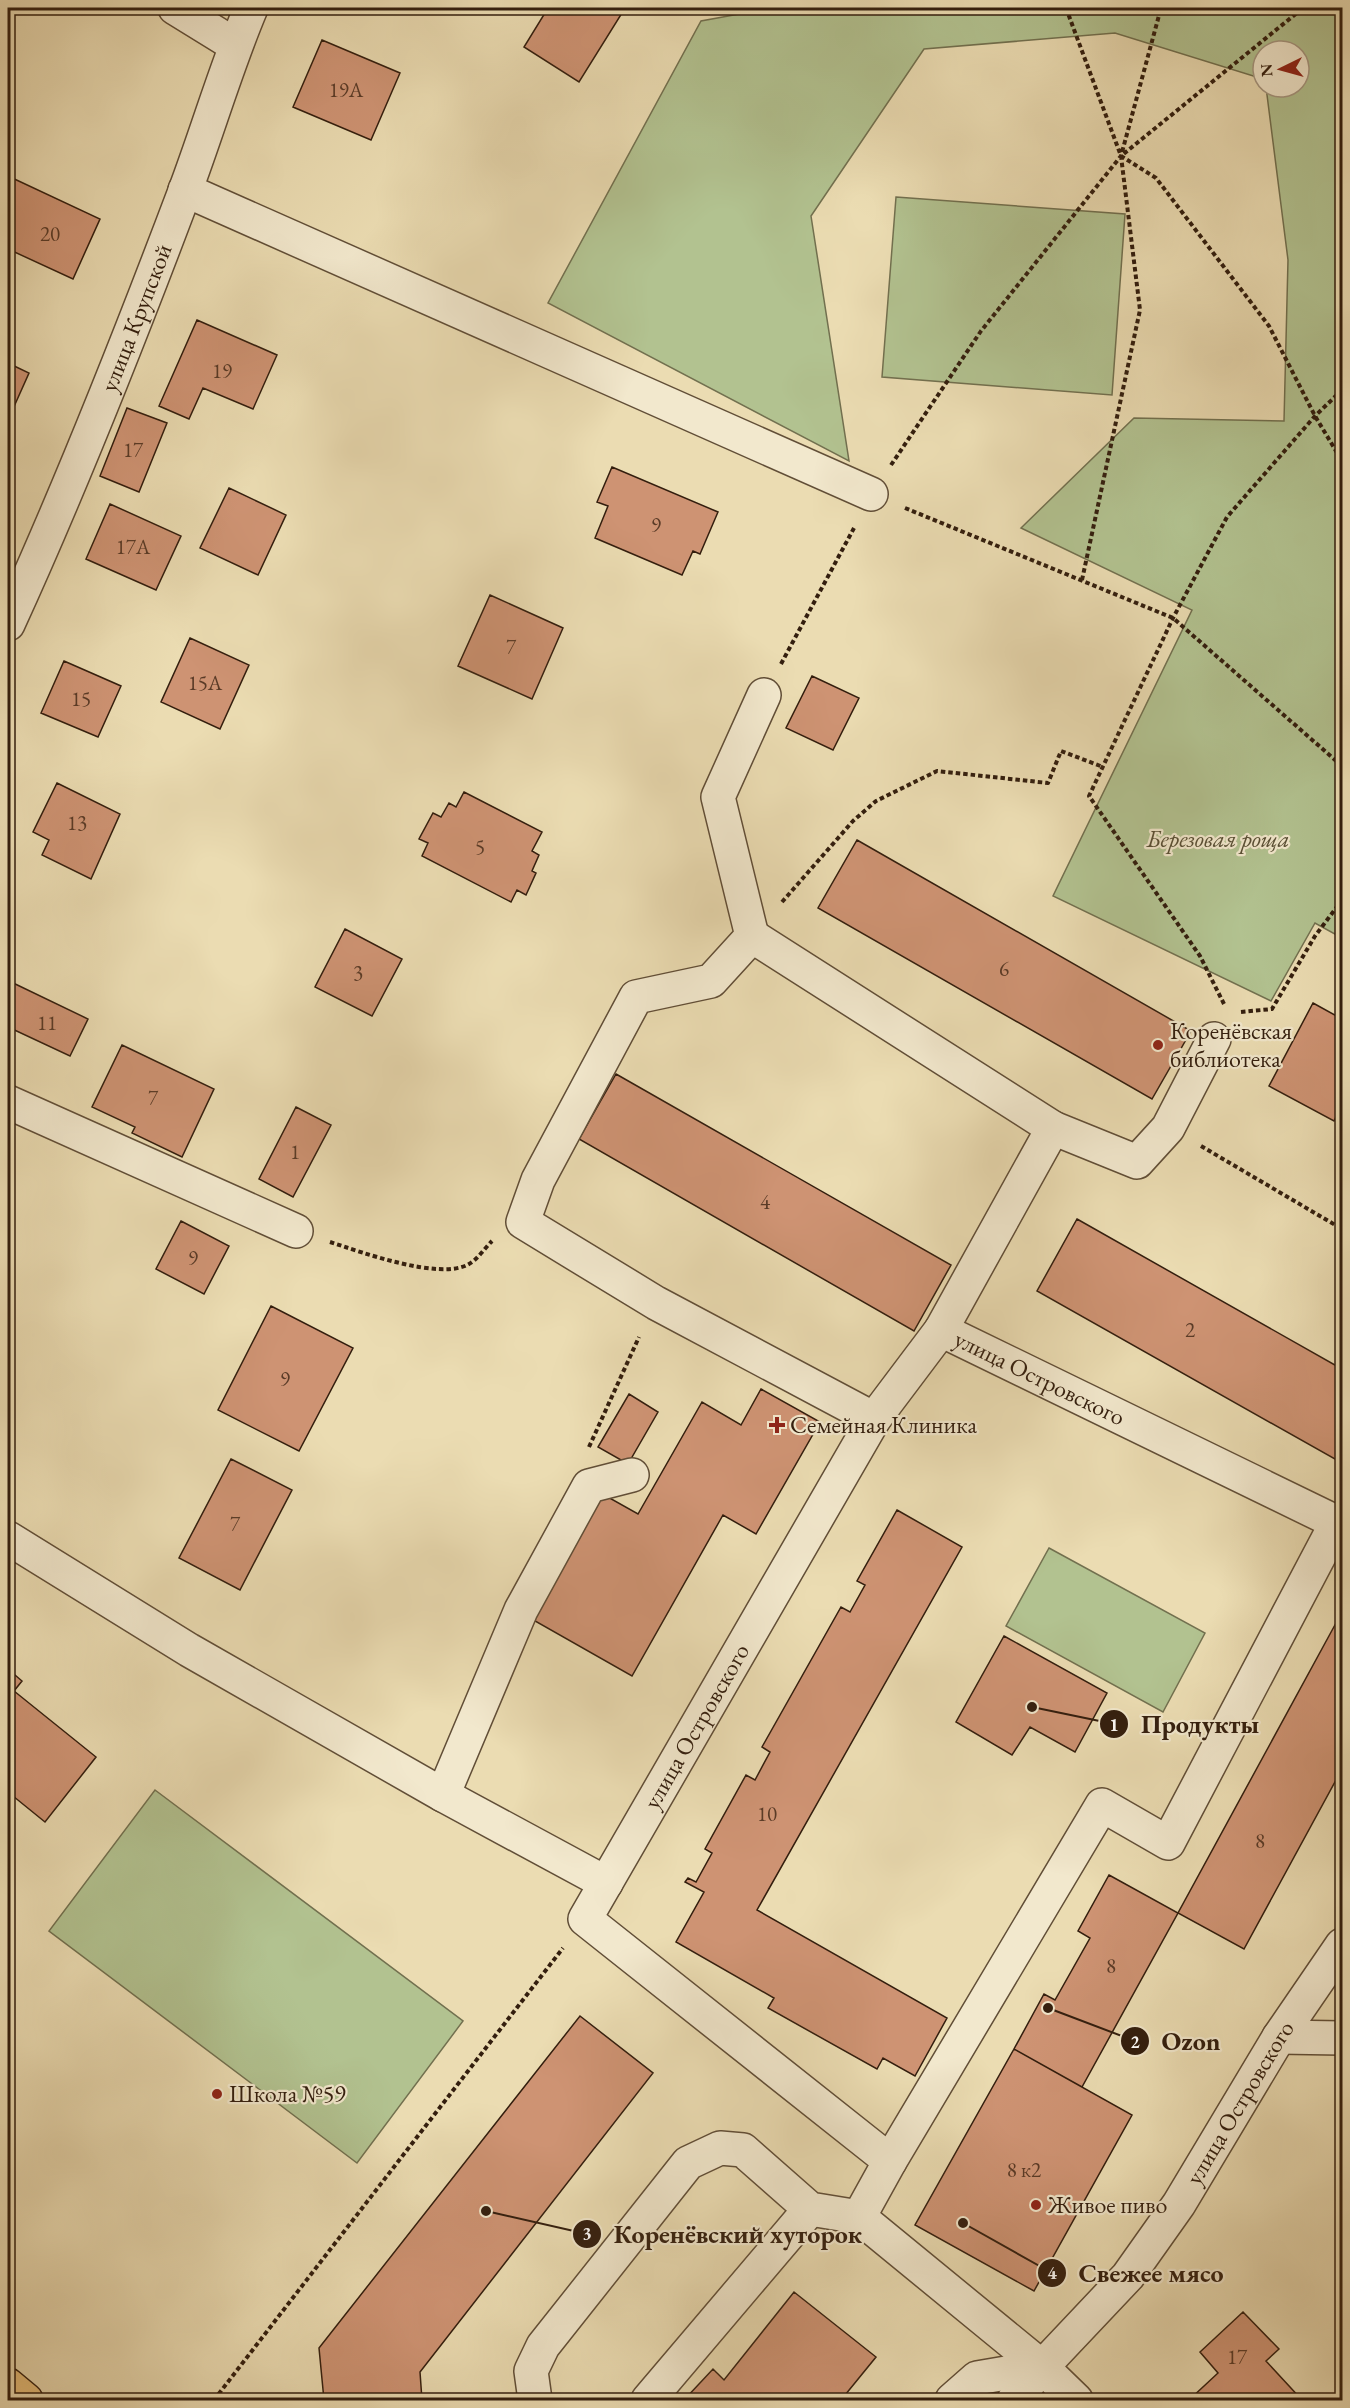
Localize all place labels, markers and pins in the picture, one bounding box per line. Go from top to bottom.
place label: Коренёвская библиотека [1170,1015,1292,1074]
marker: Коренёвская библиотека [1151,1038,1165,1052]
place label: Семейная Клиника [790,1409,977,1440]
marker: Семейная Клиника [768,1416,786,1434]
callout: Продукты [1099,1702,1271,1746]
callout: Ozon [1120,2019,1233,2063]
place label: Школа №59 [229,2078,346,2109]
marker: Школа №59 [210,2087,224,2101]
place label: Живое пиво [1047,2189,1167,2220]
marker: Живое пиво [1029,2198,1043,2212]
callout: Коренёвский хуторок [572,2212,875,2256]
callout: Свежее мясо [1037,2251,1236,2295]

